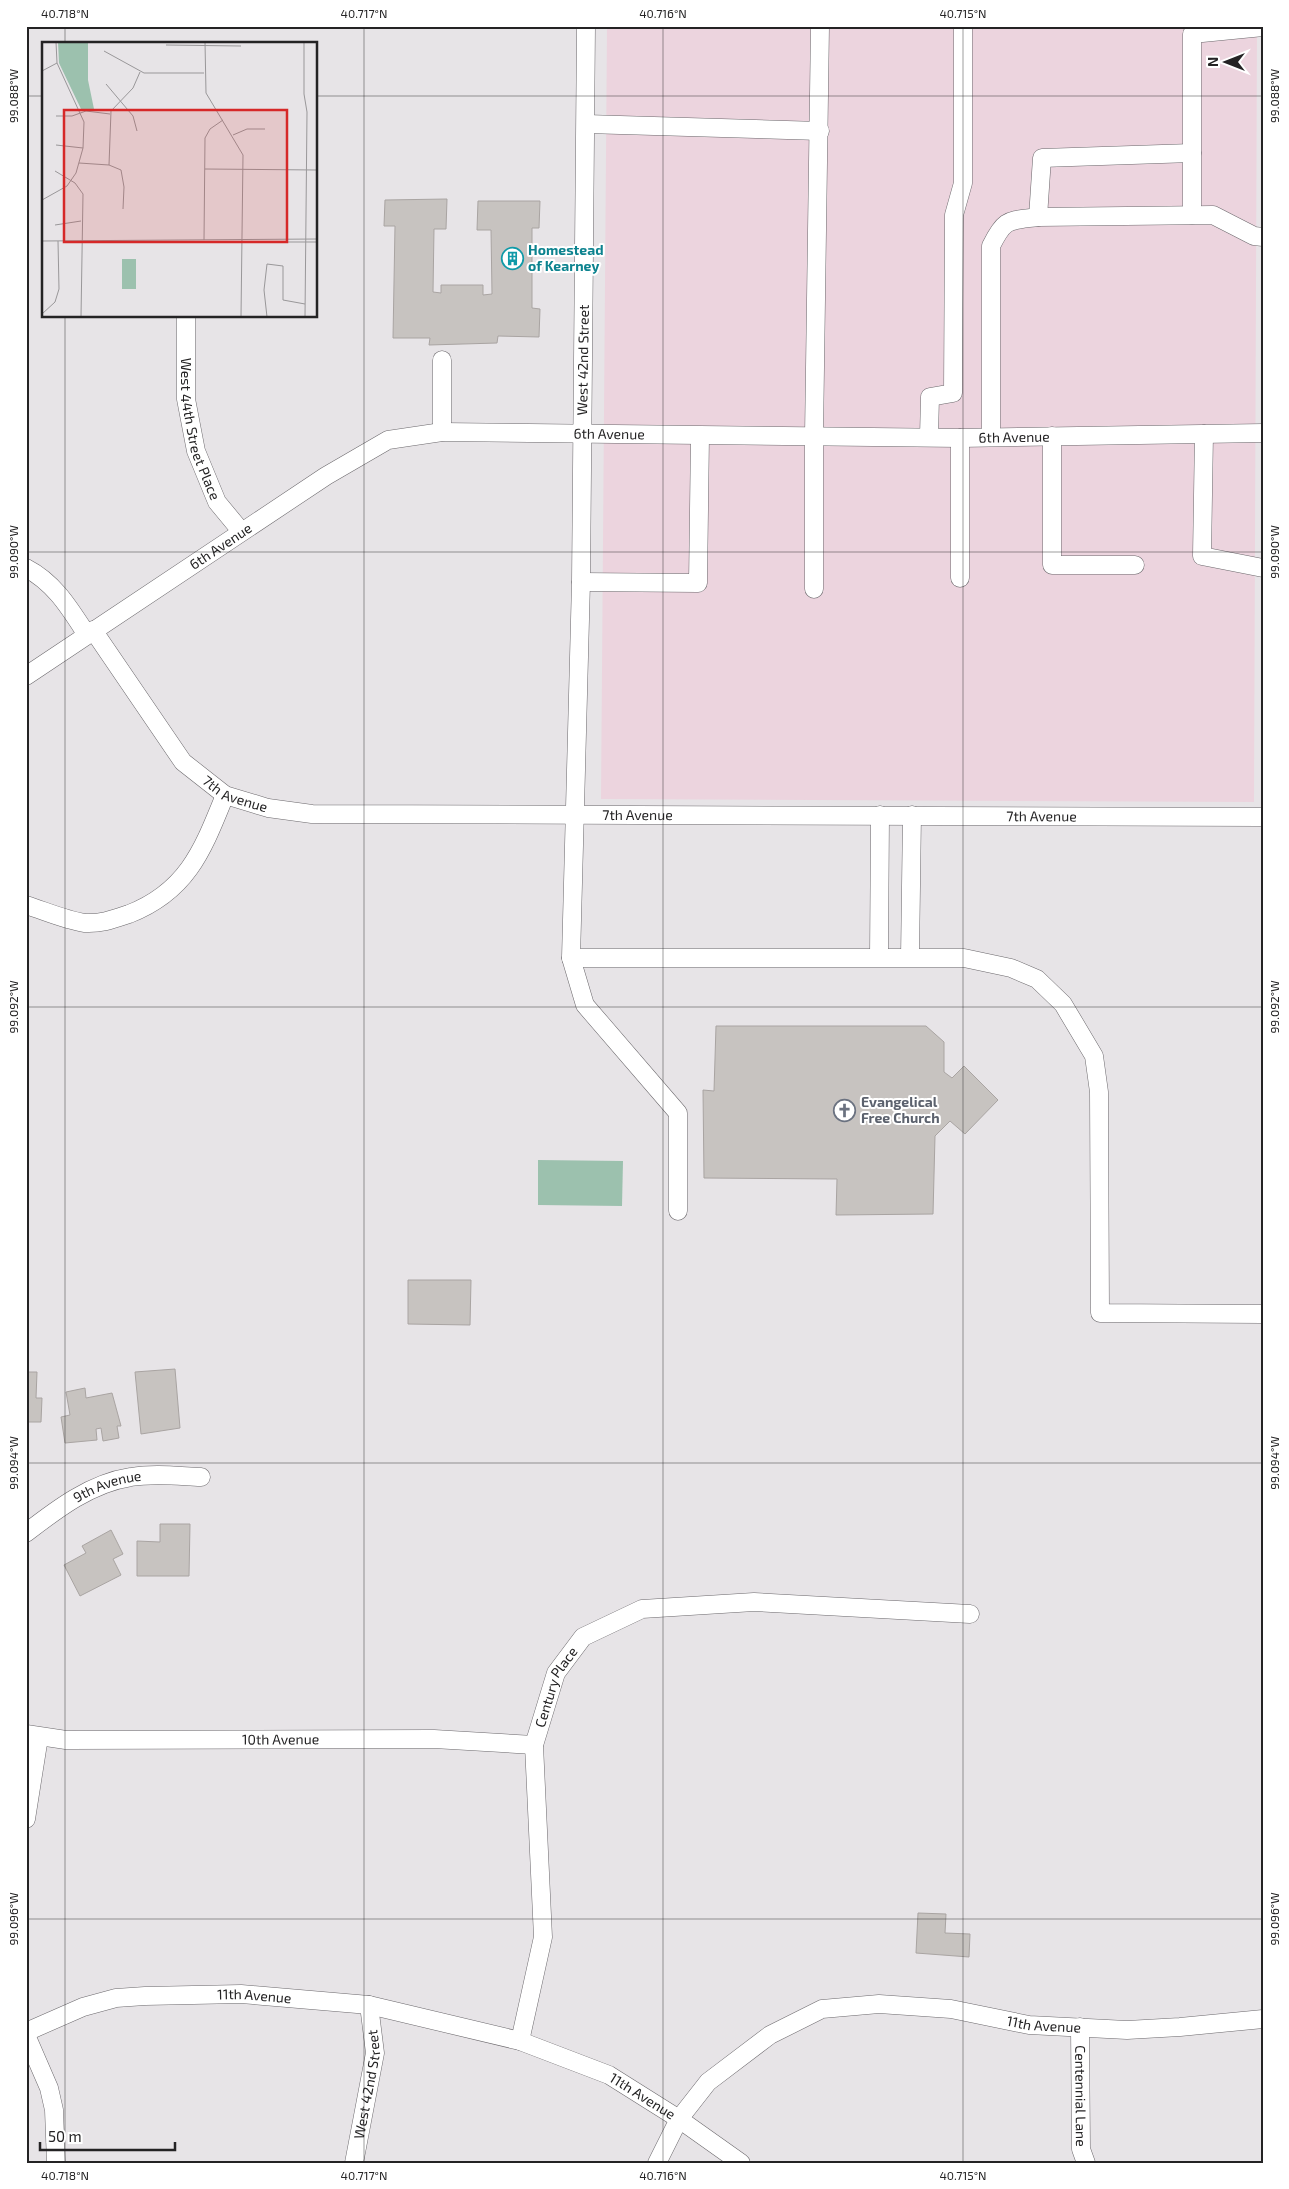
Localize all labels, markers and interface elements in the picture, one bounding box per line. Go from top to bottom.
text: 40.718°N [41,6,89,20]
text: 40.717°N [341,6,387,20]
text: 40.716°N [639,6,687,20]
text: 40.715°N [939,6,987,20]
north arrow [1202,38,1252,88]
inset map [42,42,318,318]
text: N [1204,57,1221,67]
text: 99.088°W [6,69,20,123]
text: 99.088°W [1267,69,1281,123]
place label: Homestead of Kearney [528,241,604,274]
building icon: Homestead of Kearney [500,246,524,270]
street label: West 42nd Street [573,304,592,416]
street label: West 44th Street Place [178,358,224,502]
street label: 6th Avenue [573,425,645,442]
street label: 6th Avenue [978,428,1050,446]
street label: 6th Avenue [186,519,255,573]
text: 99.090°W [6,525,20,579]
text: 99.090°W [1267,525,1281,579]
street label: 7th Avenue [199,772,270,815]
street label: 7th Avenue [602,806,673,823]
street label: 7th Avenue [1006,807,1077,824]
text: 99.092°W [6,980,20,1034]
text: 99.092°W [1267,980,1281,1034]
place label: Evangelical Free Church [861,1093,940,1126]
church icon: Evangelical Free Church [833,1098,857,1122]
text: 99.094°W [6,1436,20,1490]
text: 99.094°W [1267,1436,1281,1490]
street label: 9th Avenue [70,1467,142,1506]
street label: Century Place [531,1643,581,1729]
street label: 10th Avenue [242,1730,319,1748]
text: 99.096°W [6,1892,20,1946]
text: 99.096°W [1267,1892,1281,1946]
street label: 11th Avenue [217,1985,292,2006]
street label: 11th Avenue [1005,2012,1081,2036]
street label: West 42nd Street [350,2029,383,2140]
street label: Centennial Lane [1072,2045,1090,2147]
street label: 11th Avenue [607,2069,679,2123]
scale bar [40,2119,175,2151]
text: 50 m [48,2127,82,2145]
text: 40.718°N [41,2168,89,2182]
text: 40.717°N [341,2168,387,2182]
text: 40.716°N [639,2168,687,2182]
text: 40.715°N [939,2168,987,2182]

